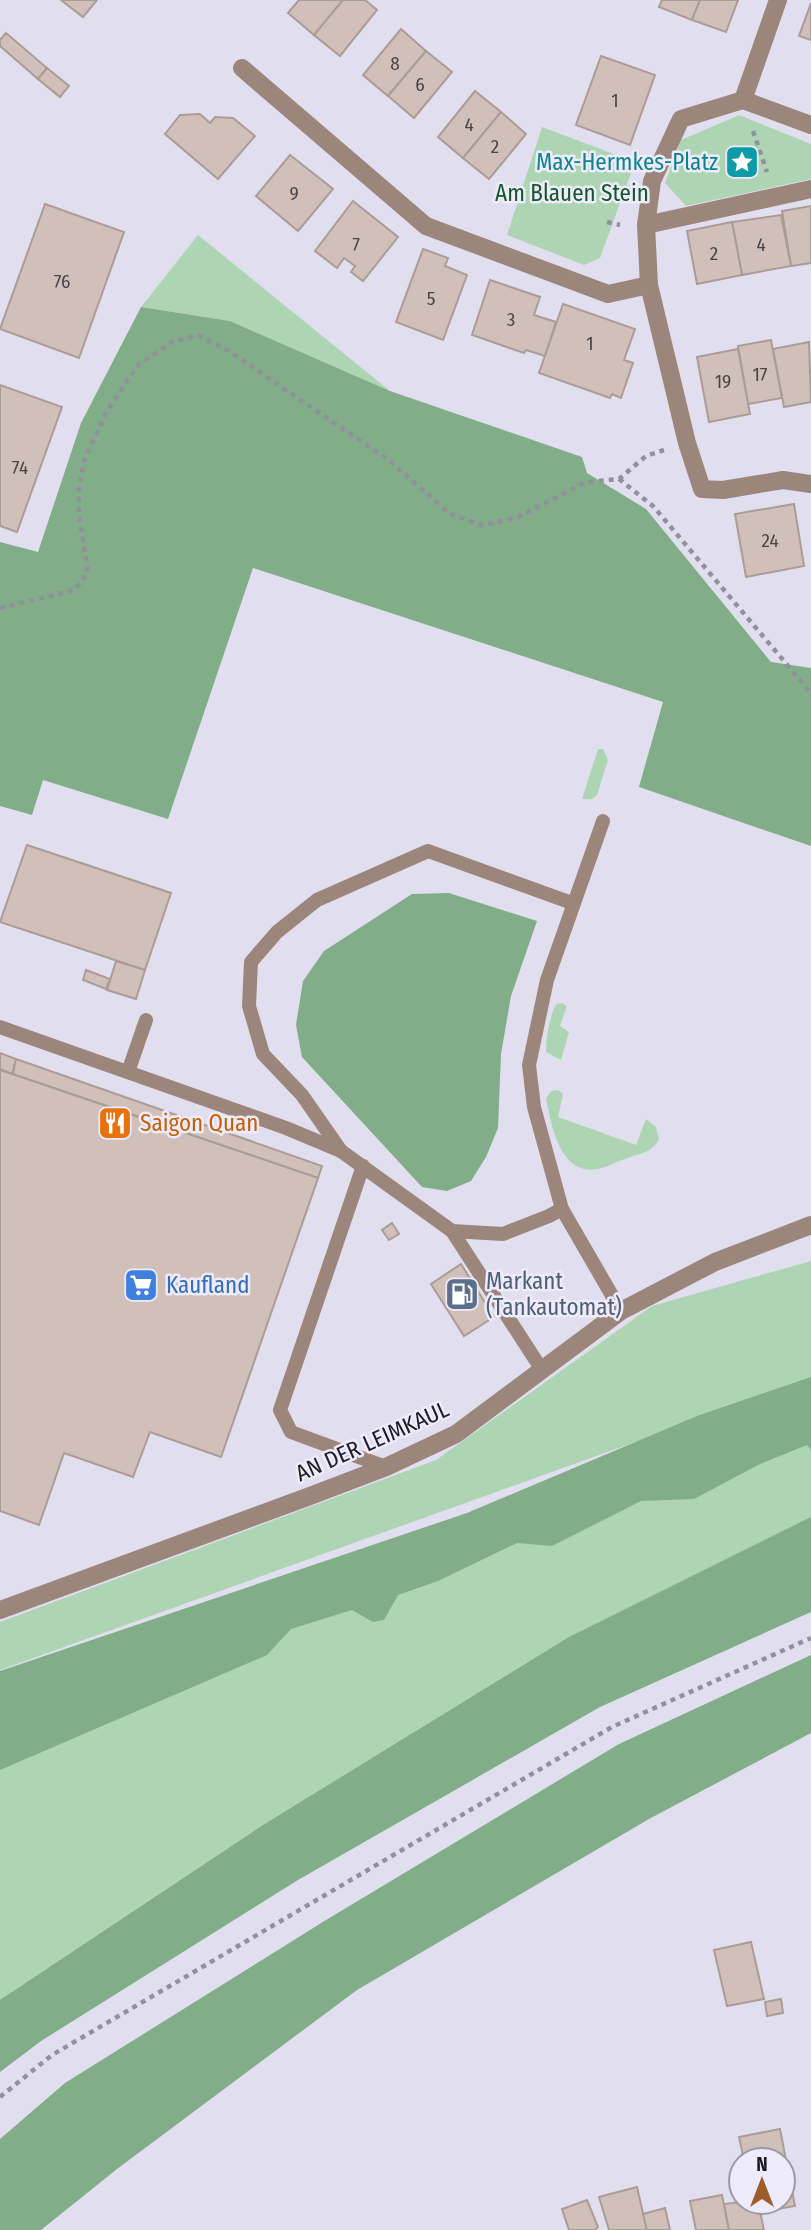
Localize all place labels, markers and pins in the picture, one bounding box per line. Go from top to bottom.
place icon: Max-Hermkes-Platz [723,143,761,181]
place label: Max-Hermkes-Platz [536,148,718,176]
restaurant icon: Saigon Quan [96,1104,134,1142]
place label: Saigon Quan [140,1109,258,1137]
supermarket icon: Kaufland [122,1266,160,1304]
place label: Markant (Tankautomat) [486,1267,622,1321]
place label: Kaufland [166,1271,249,1299]
fuel station icon: Markant (Tankautomat) [443,1275,481,1313]

